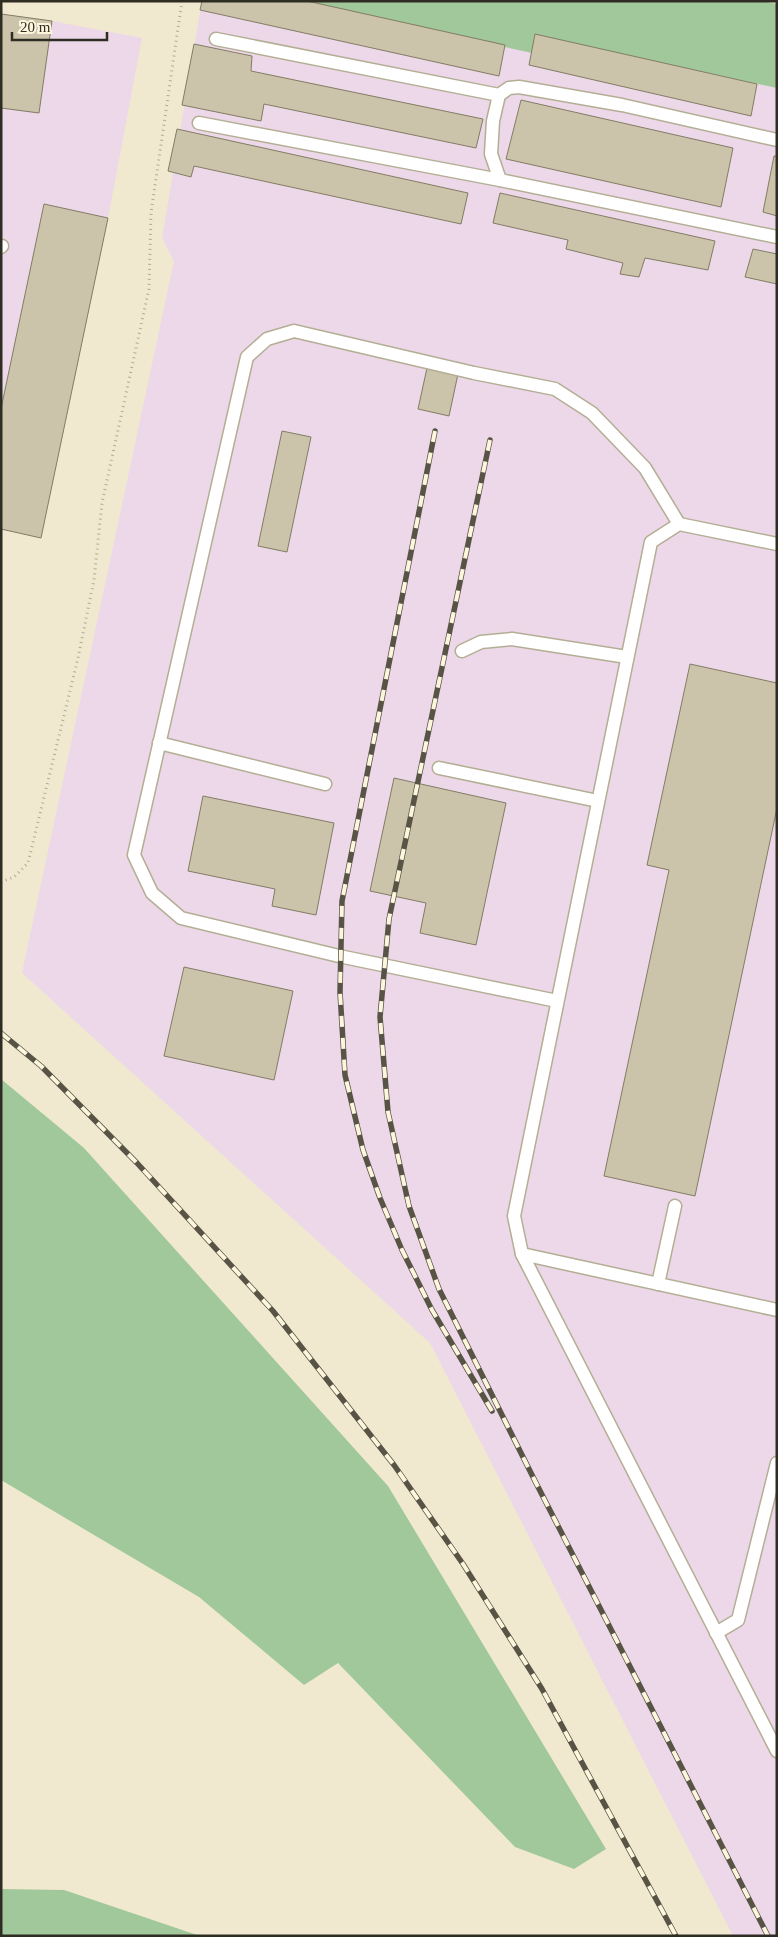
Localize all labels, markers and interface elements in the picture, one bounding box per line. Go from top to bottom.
scale bar [12,10,108,42]
text: 20 m [20,19,51,35]

